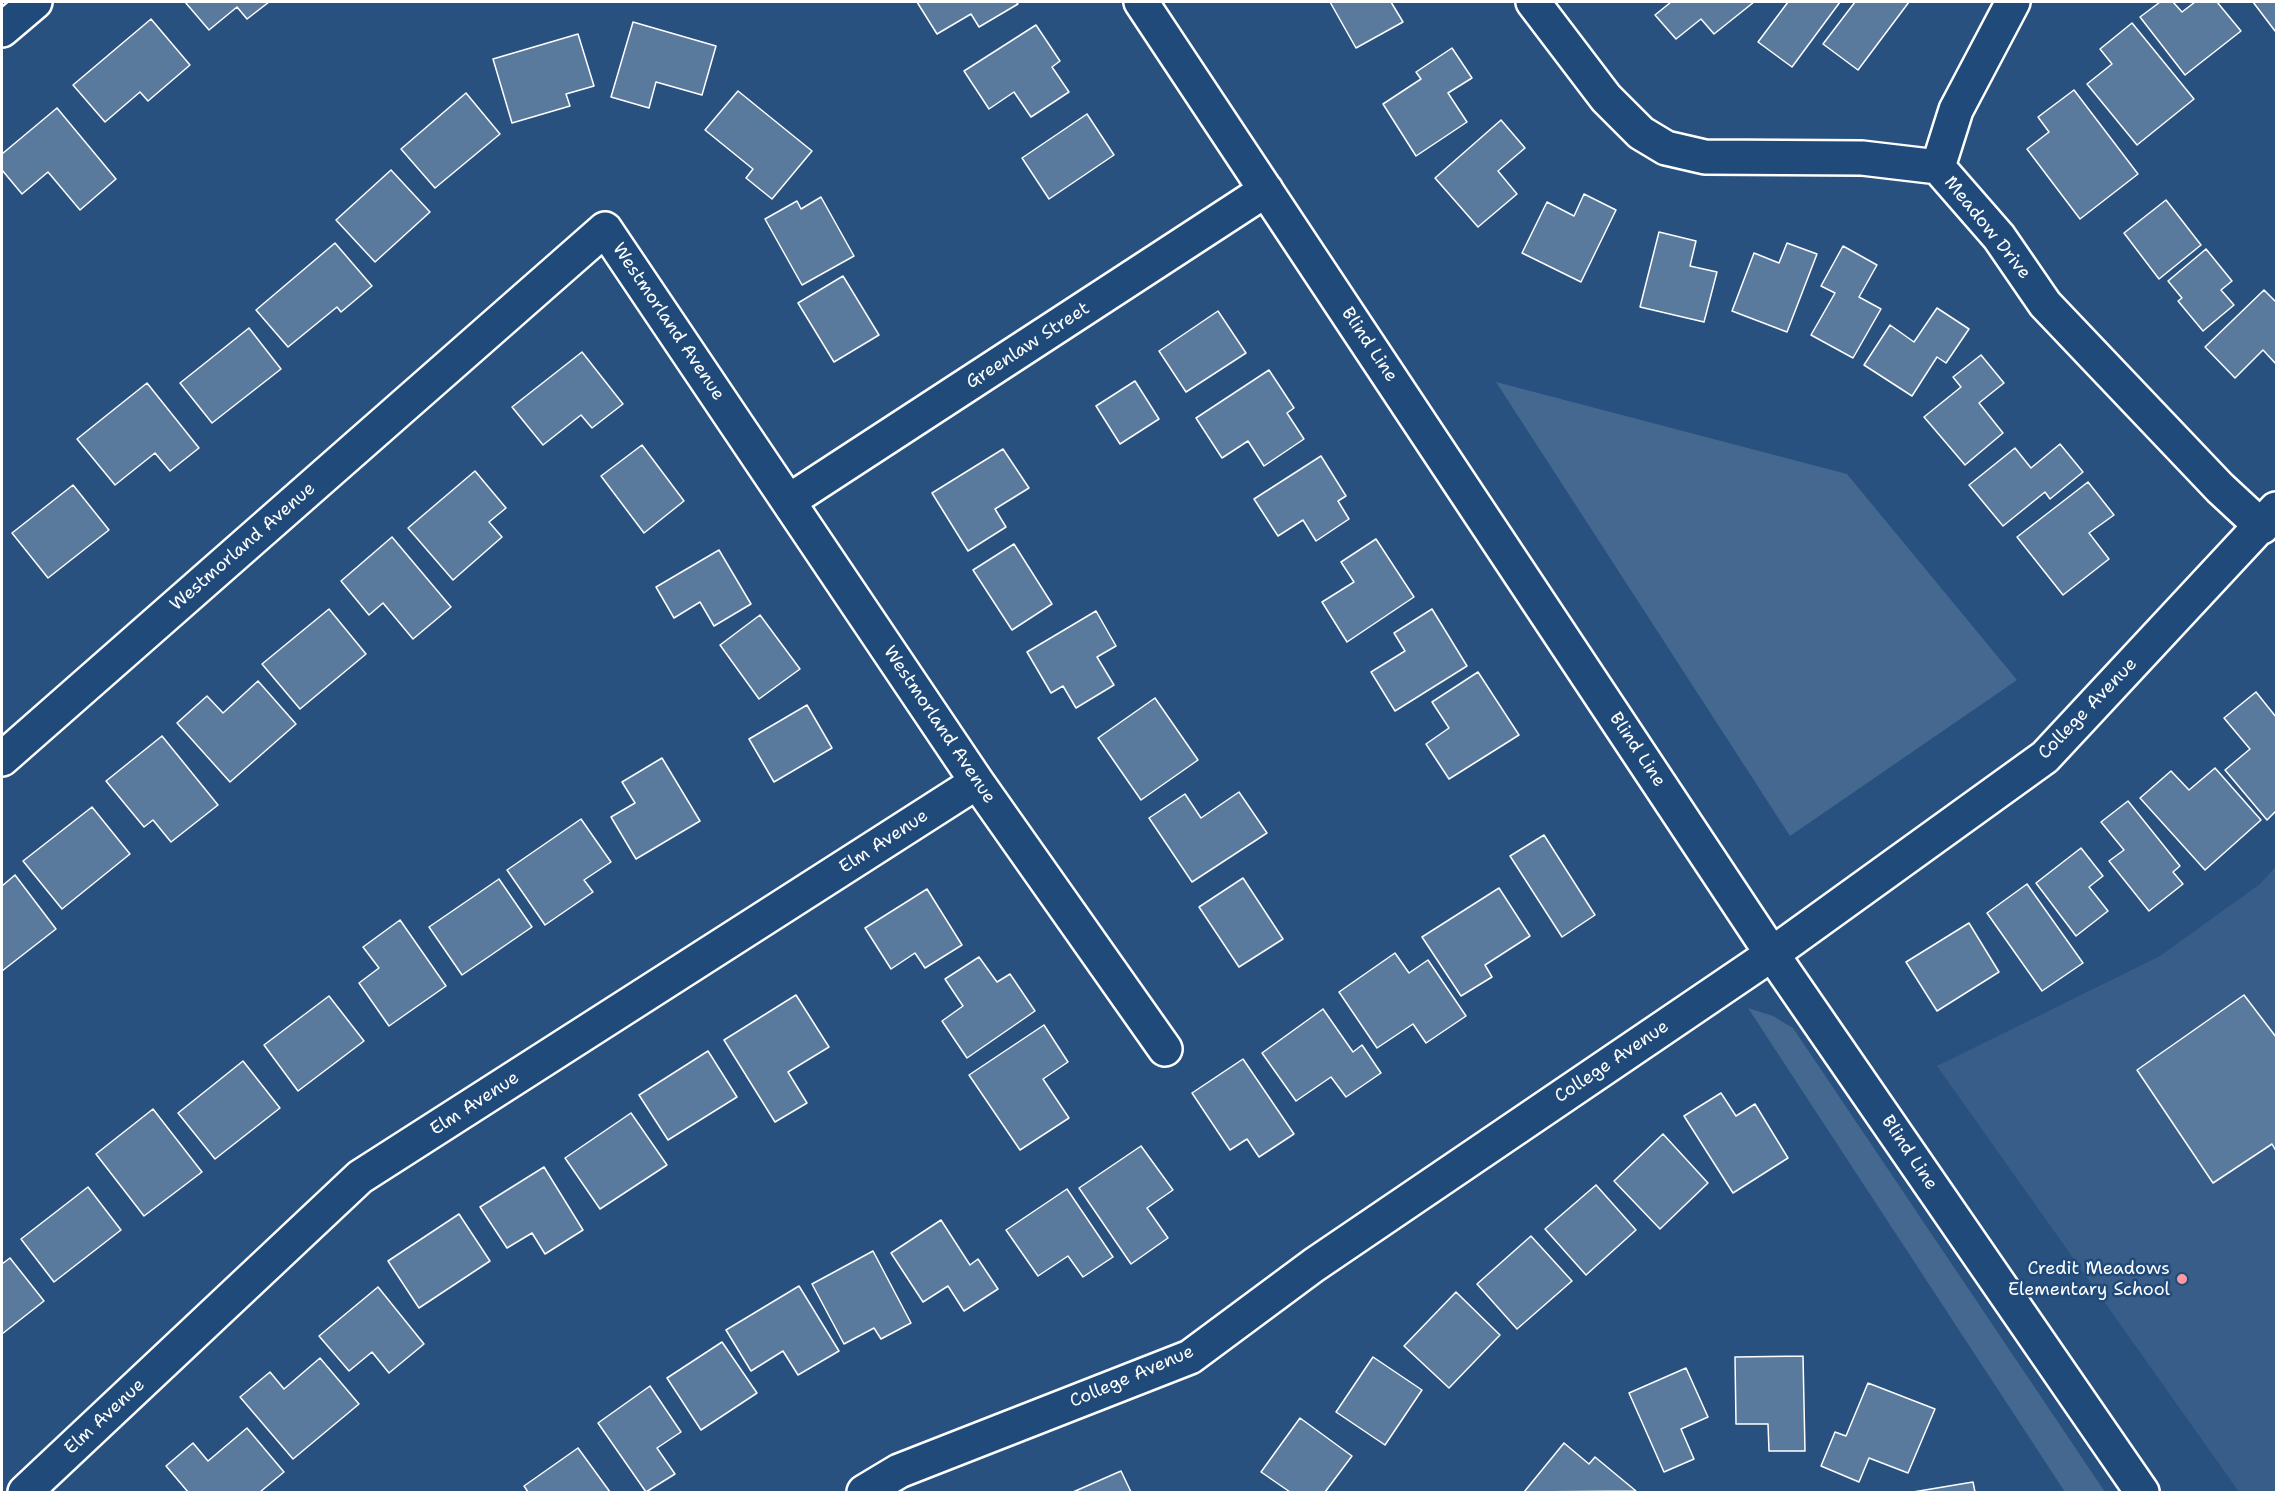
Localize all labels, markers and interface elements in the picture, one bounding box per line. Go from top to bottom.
street label: Meadow Drive [1939,172,2035,284]
street label: Westmorland Avenue [607,239,729,405]
street label: Greenlaw Street [962,298,1094,394]
street label: Blind Line [1336,304,1402,386]
street label: Westmorland Avenue [166,478,320,616]
street label: Westmorland Avenue [878,642,1000,808]
street label: College Avenue [2034,654,2142,764]
street label: Blind Line [1604,709,1670,791]
street label: Elm Avenue [836,805,932,879]
street label: College Avenue [1551,1016,1673,1108]
street label: Elm Avenue [427,1067,523,1141]
street label: Blind Line [1876,1112,1942,1194]
place label: Credit Meadows Elementary School [2008,1258,2170,1300]
marker: Credit Meadows Elementary School [2175,1272,2189,1286]
street label: College Avenue [1067,1341,1197,1413]
street label: Elm Avenue [61,1374,149,1460]

